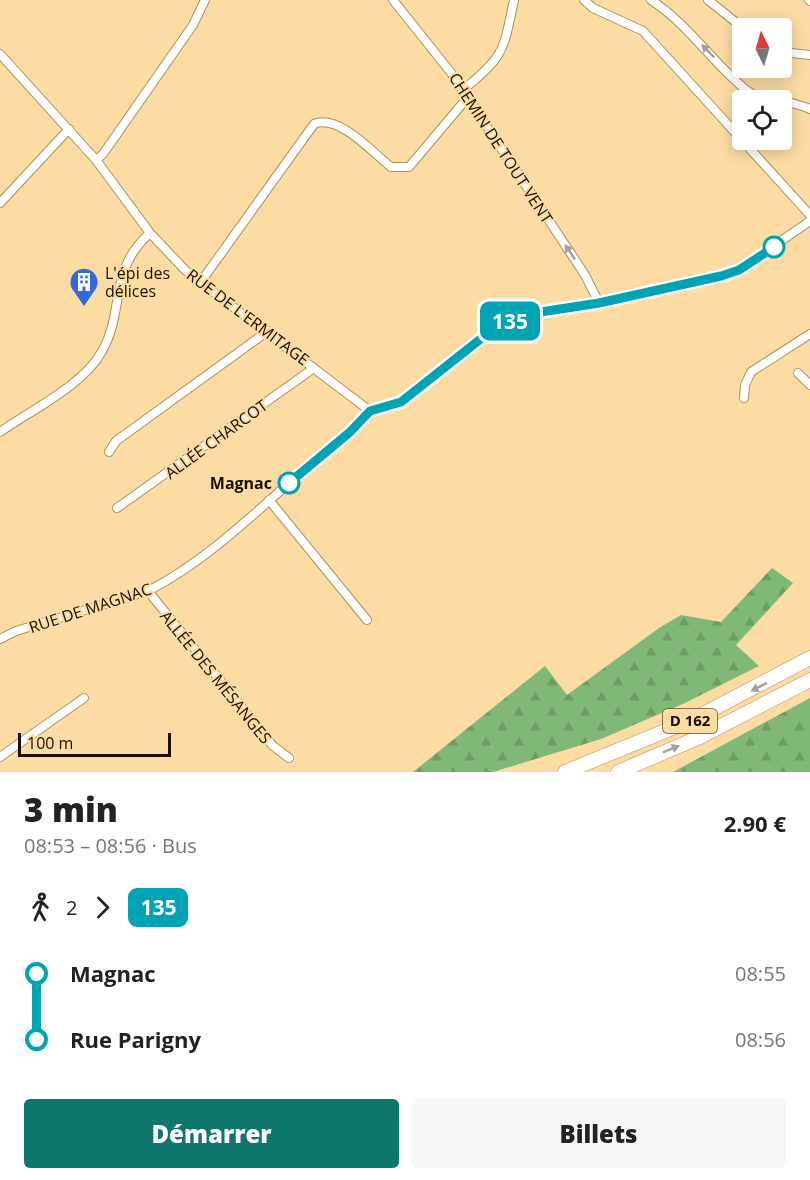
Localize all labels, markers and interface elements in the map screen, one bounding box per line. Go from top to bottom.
north arrow [732,18,792,78]
map controls [732,18,792,150]
one-way arrow [702,44,716,58]
street label: CHEMIN DE TOUT VENT [444,68,558,228]
button: locate [732,90,792,150]
unlabelled marker [763,236,785,258]
one-way arrow [564,245,576,261]
place label: L'épi des délices [105,262,170,302]
street label: RUE DE L'ERMITAGE [182,264,314,370]
building icon: L'épi des délices [68,266,100,308]
line badge: 135 [476,302,544,340]
text: 135 [492,307,528,335]
street label: ALLÉE CHARCOT [160,394,272,484]
place label: Magnac [210,472,272,494]
marker: Magnac [278,472,300,494]
street label: RUE DE MAGNAC [26,578,154,638]
street label: ALLÉE DES MÉSANGES [155,606,277,748]
one-way arrow [750,682,767,691]
road number: D 162 [663,709,717,733]
scale bar [18,730,171,758]
text: 100 m [27,732,73,754]
one-way arrow [663,744,681,754]
text: 3 min [24,787,118,832]
text: 2.90 € [724,808,786,838]
text: 08:53 – 08:56 · Bus [24,832,197,859]
icon: walk [24,891,57,924]
icon: forward [86,891,119,924]
text: 135 [140,893,176,921]
text: 2 [66,894,77,921]
text: Magnac [70,958,156,988]
text: 08:55 [735,960,786,987]
text: Rue Parigny [70,1024,201,1054]
text: 08:56 [735,1026,786,1053]
button: Démarrer [24,1099,399,1168]
button: Billets [411,1099,786,1168]

